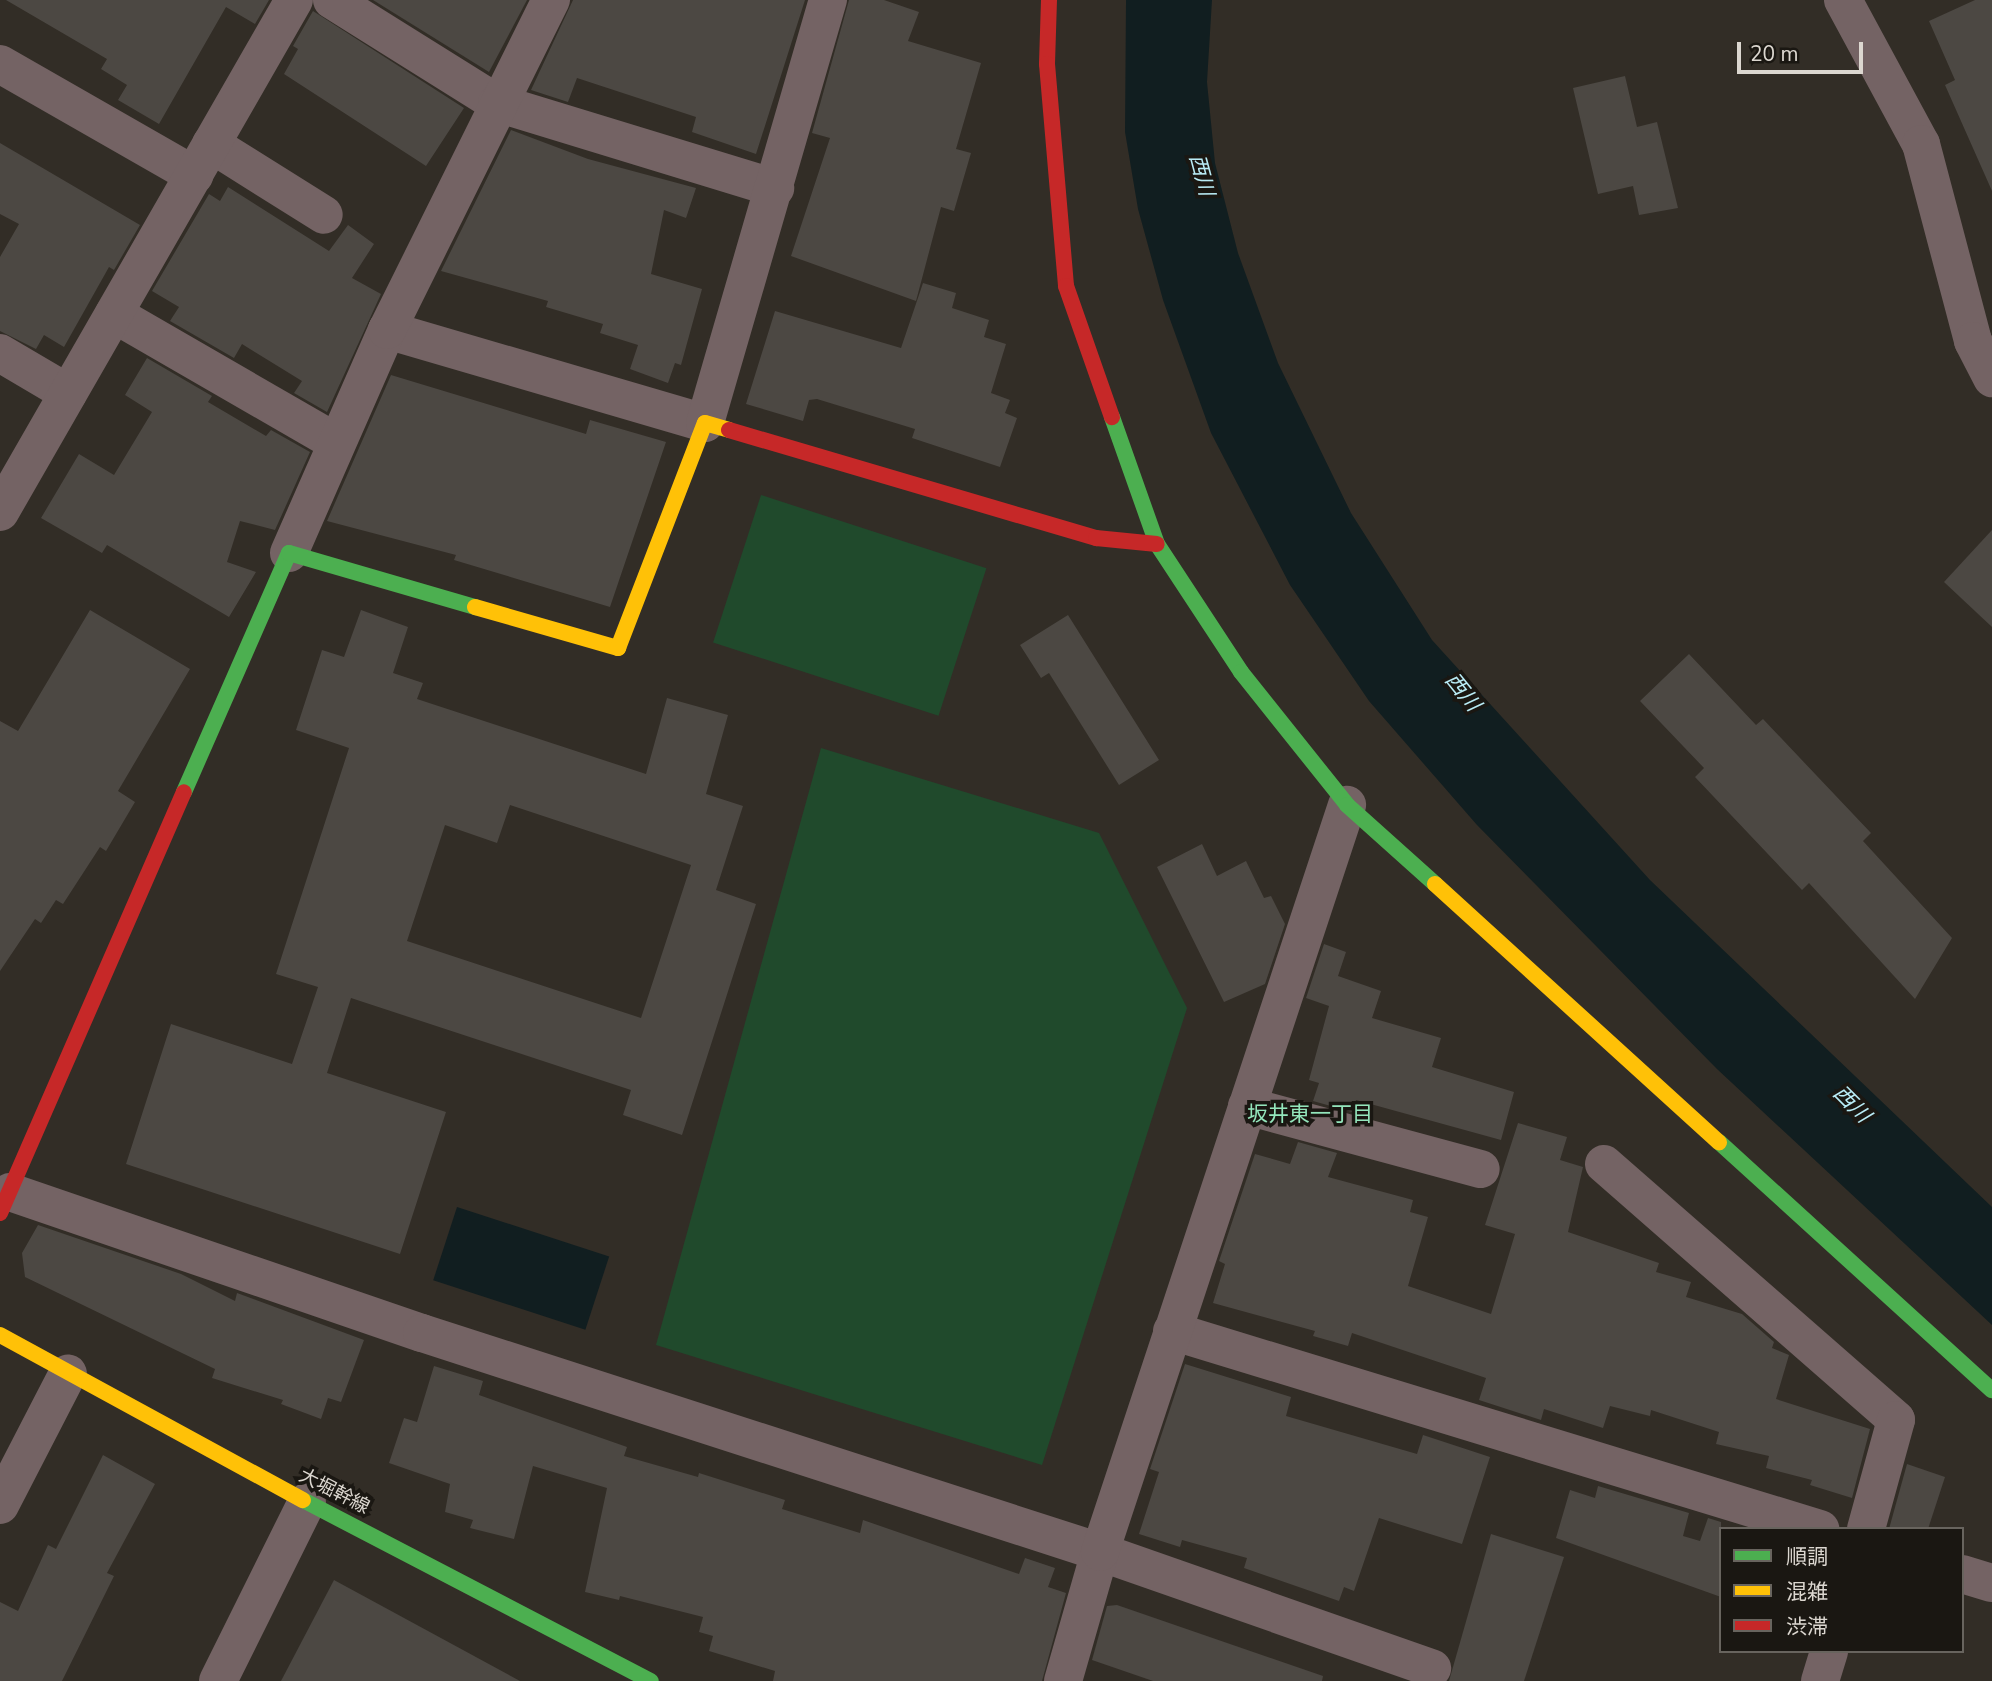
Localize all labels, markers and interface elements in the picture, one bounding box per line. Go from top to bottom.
scale bar [1740,28,1866,72]
text: 20 m [1750,40,1799,68]
water label: 西川 [1184,151,1220,199]
water label: 西川 [1440,668,1486,716]
water label: 西川 [1828,1080,1876,1128]
district label: 坂井東一丁目 [1247,1101,1373,1127]
street label: 大堀幹線 [295,1465,373,1519]
legend [1719,1527,1964,1653]
text: 順調 [1786,1543,1828,1571]
text: 混雑 [1786,1578,1828,1606]
text: 渋滞 [1786,1613,1828,1641]

